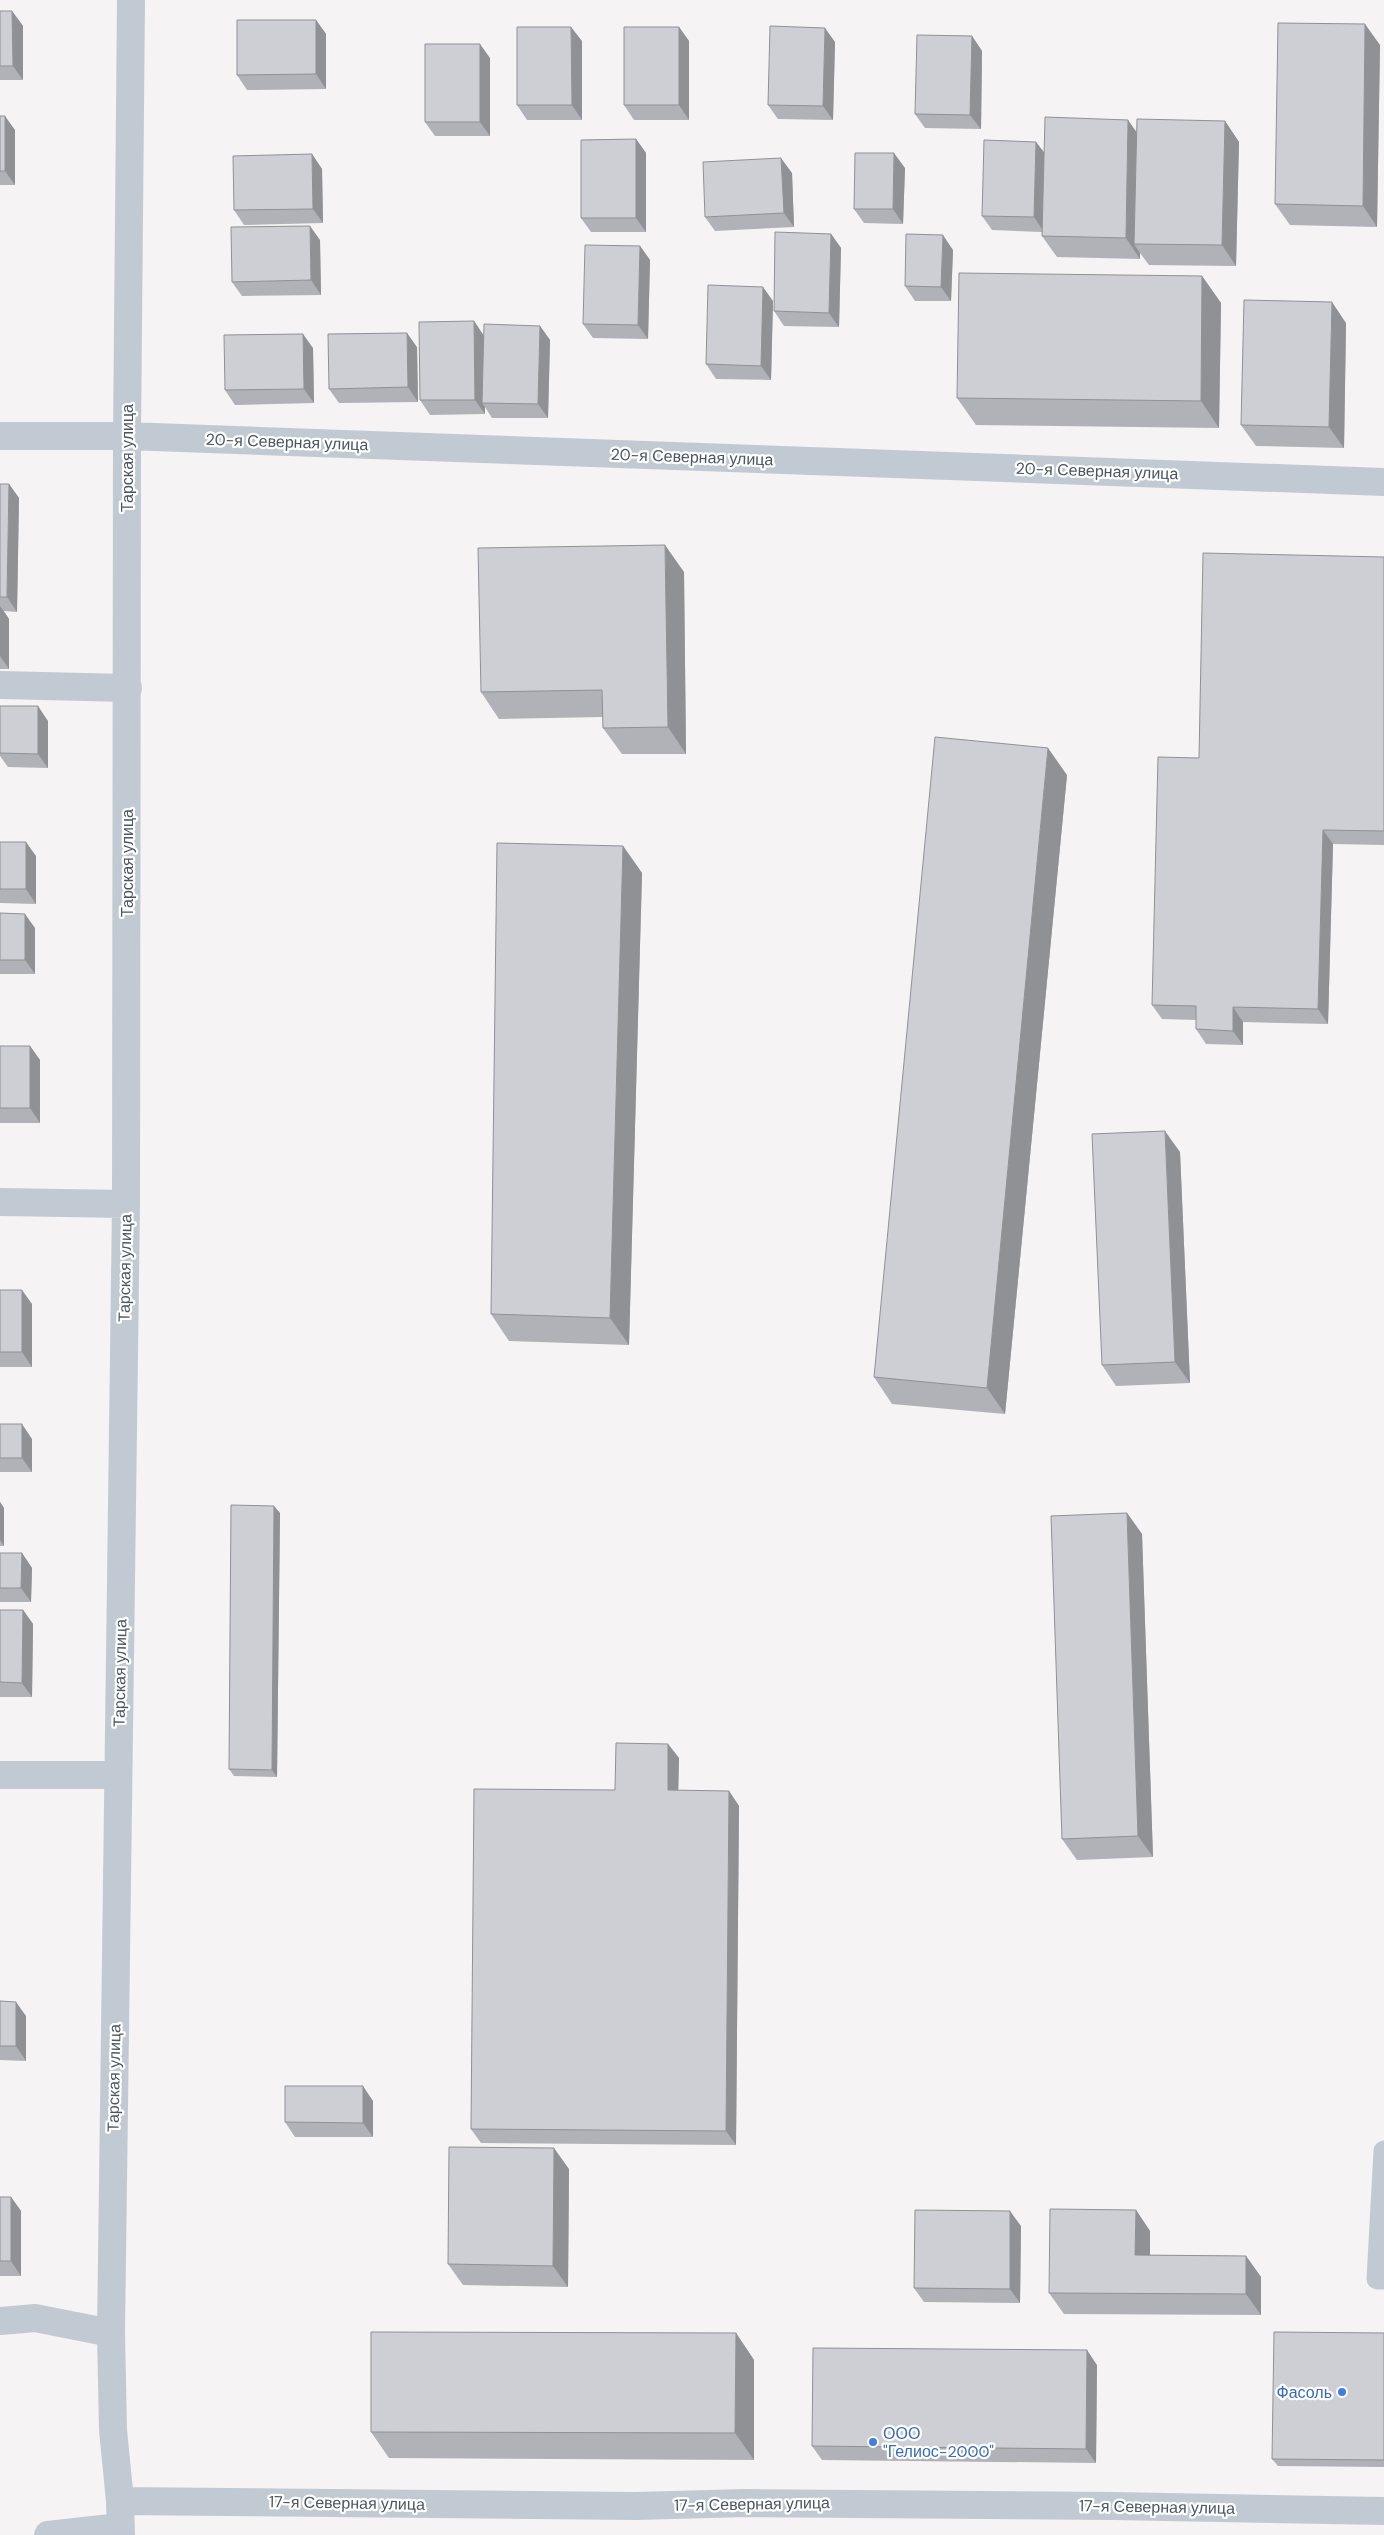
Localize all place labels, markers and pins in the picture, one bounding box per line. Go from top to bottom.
place label: Фасоль [1277,2382,1332,2403]
marker: Фасоль [1336,2386,1348,2398]
place label: ООО "Гелиос-2000" [883,2423,994,2462]
marker: ООО "Гелиос-2000" [867,2436,879,2448]

